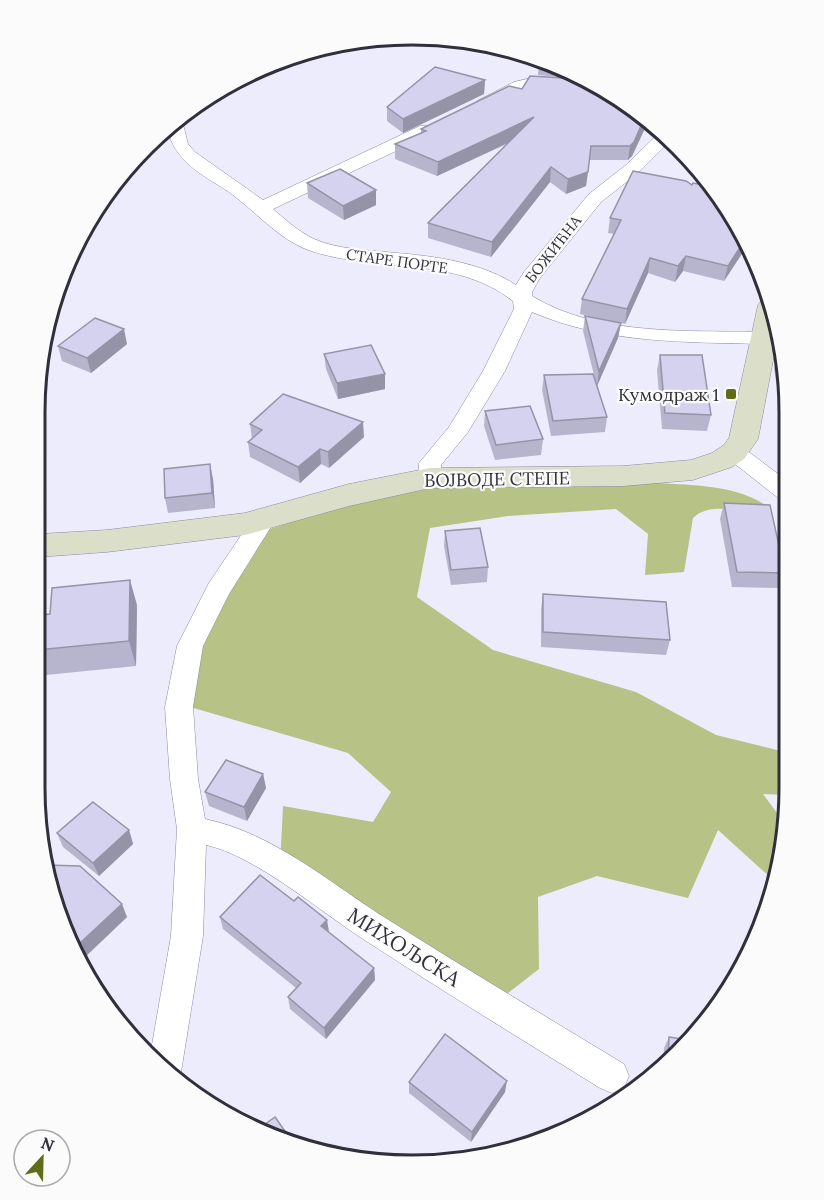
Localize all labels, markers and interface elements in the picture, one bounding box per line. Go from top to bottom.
street label: БОЖИЋНА [521,211,586,287]
street label: СТАРЕ ПОРТЕ [345,244,449,278]
place label: Кумодраж 1 [618,383,719,406]
marker: Кумодраж 1 [724,387,738,401]
street label: ВОЈВОДЕ СТЕПЕ [424,466,570,492]
street label: МИХОЉСКА [342,902,466,993]
north arrow [12,1128,72,1188]
text: N [38,1133,57,1156]

